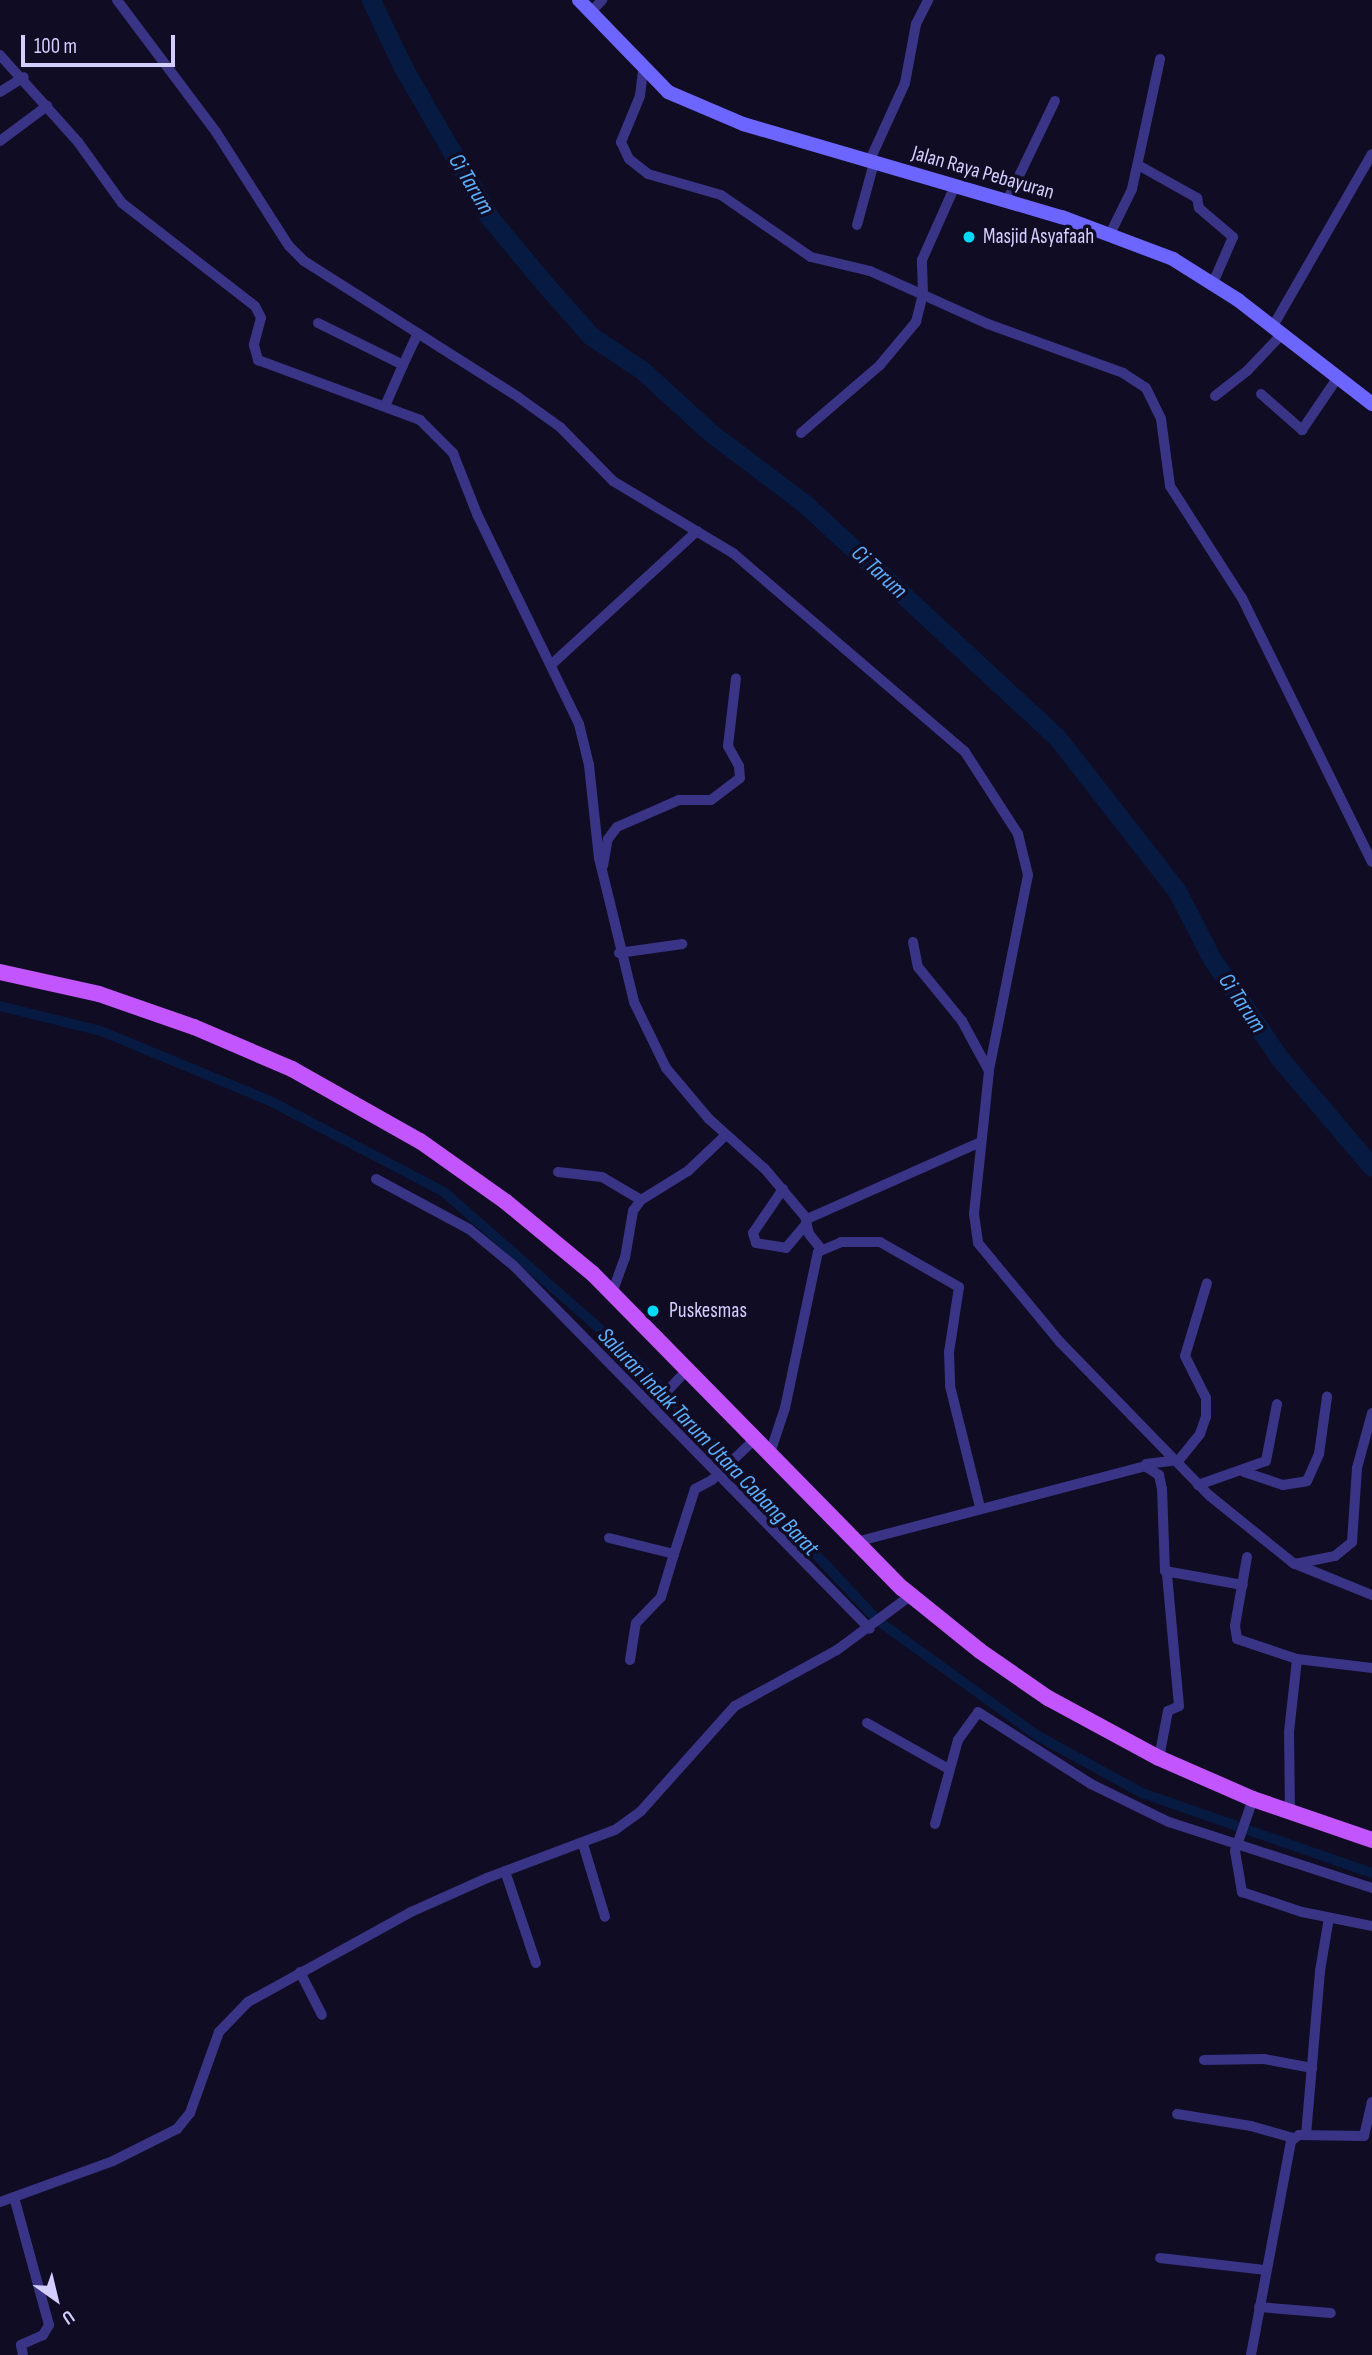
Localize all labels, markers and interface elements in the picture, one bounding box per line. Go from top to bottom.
scale bar [24,21,178,65]
text: 100 m [34,34,77,59]
street label: Jalan Raya Pebayuran [909,141,1057,205]
water label: Ci Tarum [442,149,500,219]
place label: Masjid Asyafaah [983,224,1094,250]
marker: Masjid Asyafaah [961,229,977,245]
water label: Ci Tarum [845,539,913,605]
water label: Ci Tarum [1212,968,1272,1038]
place label: Puskesmas [669,1298,747,1324]
marker: Puskesmas [643,1301,663,1321]
water label: Saluran Induk Tarum Utara Cabang Barat [592,1322,824,1562]
north arrow [21,2264,91,2334]
text: U [57,2305,79,2329]

